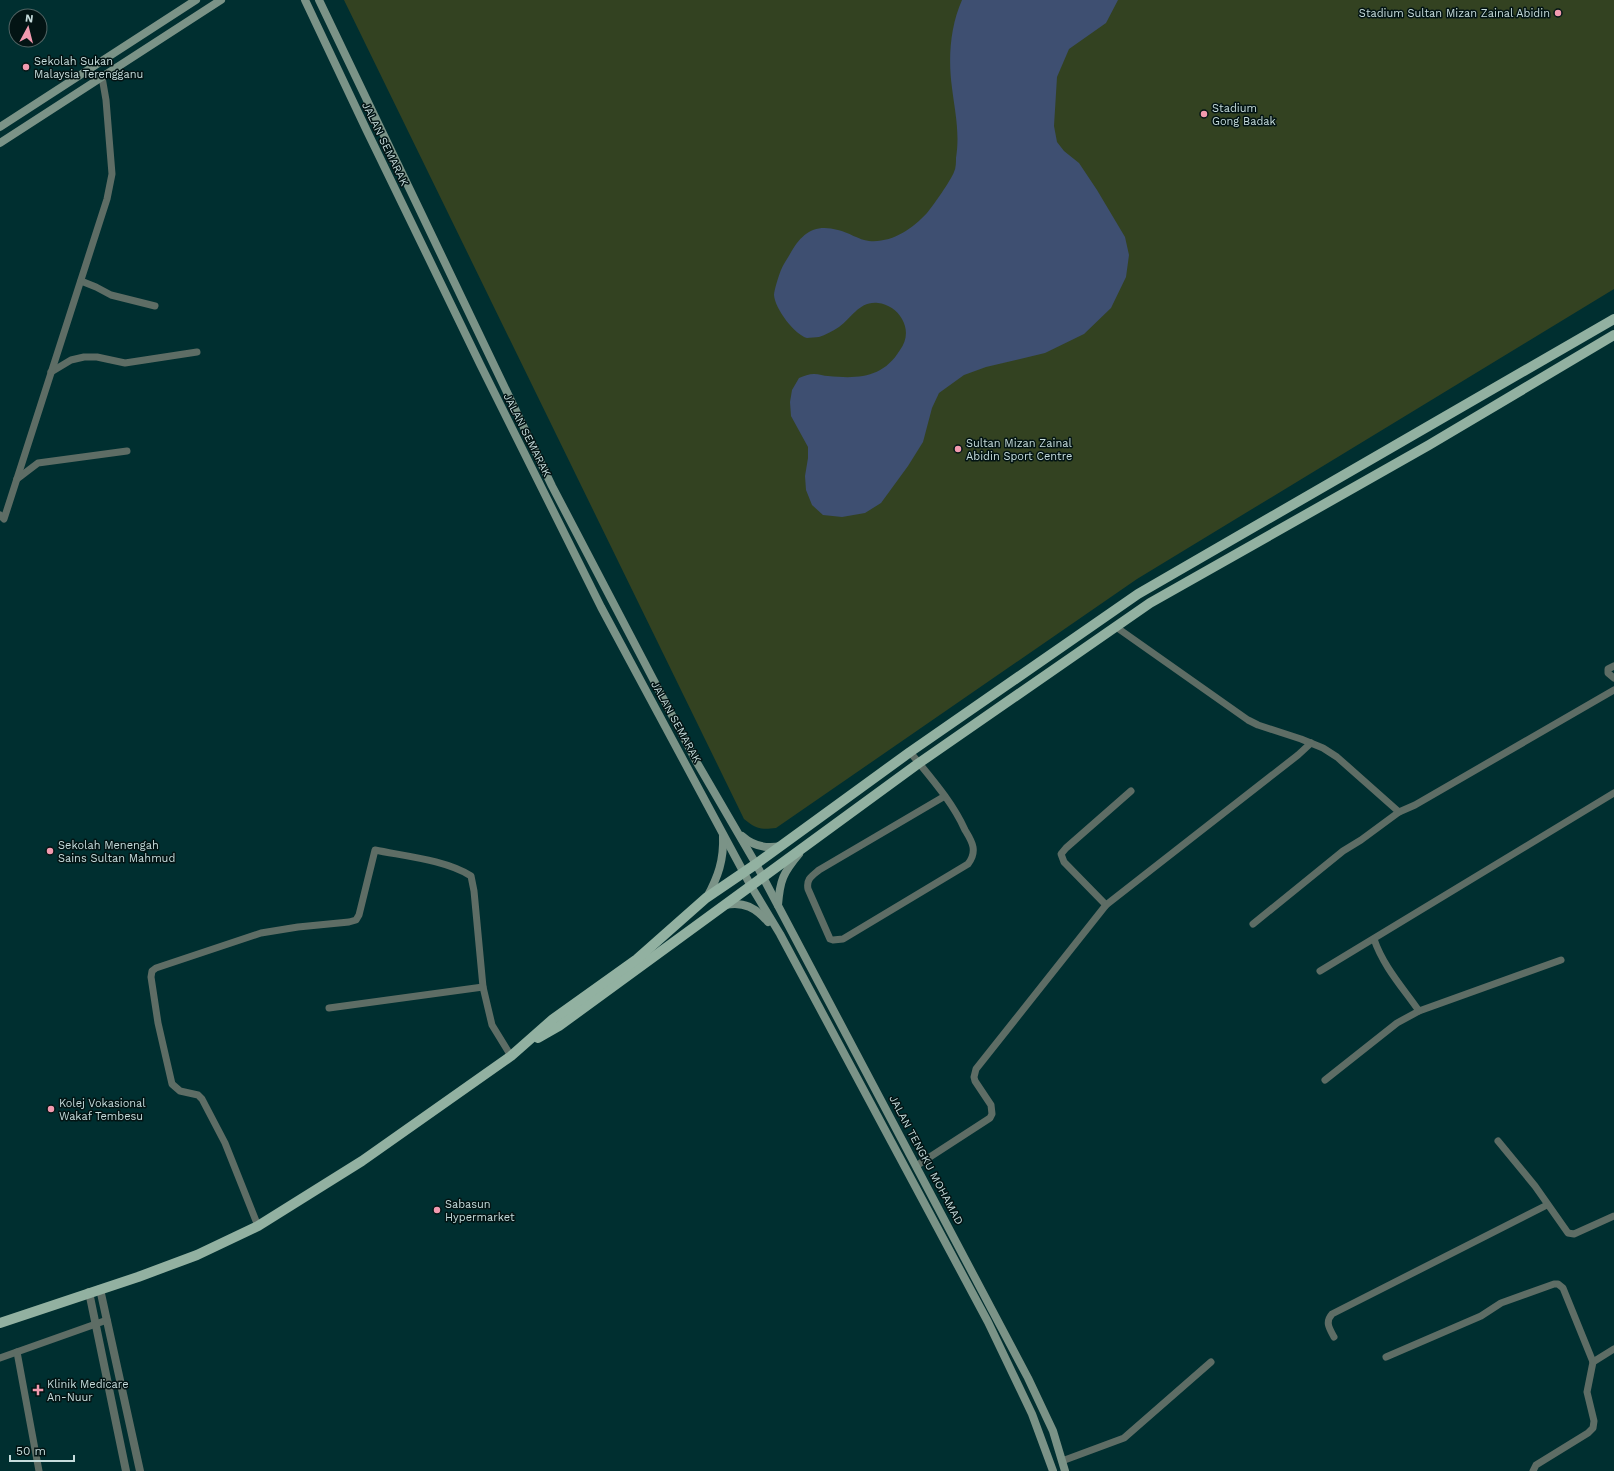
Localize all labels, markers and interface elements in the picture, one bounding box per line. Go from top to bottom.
place label: Stadium Sultan Mizan Zainal Abidin [1359,7,1550,20]
north arrow [8,8,48,48]
marker: Stadium Sultan Mizan Zainal Abidin [1553,8,1563,18]
text: N [24,12,34,26]
place label: Sekolah Sukan Malaysia Terengganu [34,55,143,81]
marker: Sekolah Sukan Malaysia Terengganu [21,62,31,72]
street label: JALAN SEMARAK [359,100,411,188]
place label: Stadium Gong Badak [1212,102,1276,128]
marker: Stadium Gong Badak [1199,109,1209,119]
street label: JALAN SEMARAK [500,391,554,479]
place label: Sultan Mizan Zainal Abidin Sport Centre [966,437,1072,463]
marker: Sultan Mizan Zainal Abidin Sport Centre [953,444,963,454]
street label: JALAN SEMARAK [648,679,704,765]
place label: Sekolah Menengah Sains Sultan Mahmud [58,839,175,865]
marker: Sekolah Menengah Sains Sultan Mahmud [45,846,55,856]
street label: JALAN TENGKU MOHAMAD [886,1093,966,1227]
place label: Kolej Vokasional Wakaf Tembesu [59,1097,146,1123]
marker: Kolej Vokasional Wakaf Tembesu [46,1104,56,1114]
place label: Sabasun Hypermarket [445,1198,515,1224]
marker: Sabasun Hypermarket [432,1205,442,1215]
place label: Klinik Medicare An-Nuur [47,1378,129,1404]
marker: Klinik Medicare An-Nuur [32,1384,44,1396]
scale bar [10,1437,74,1463]
text: 50 m [16,1444,46,1458]

